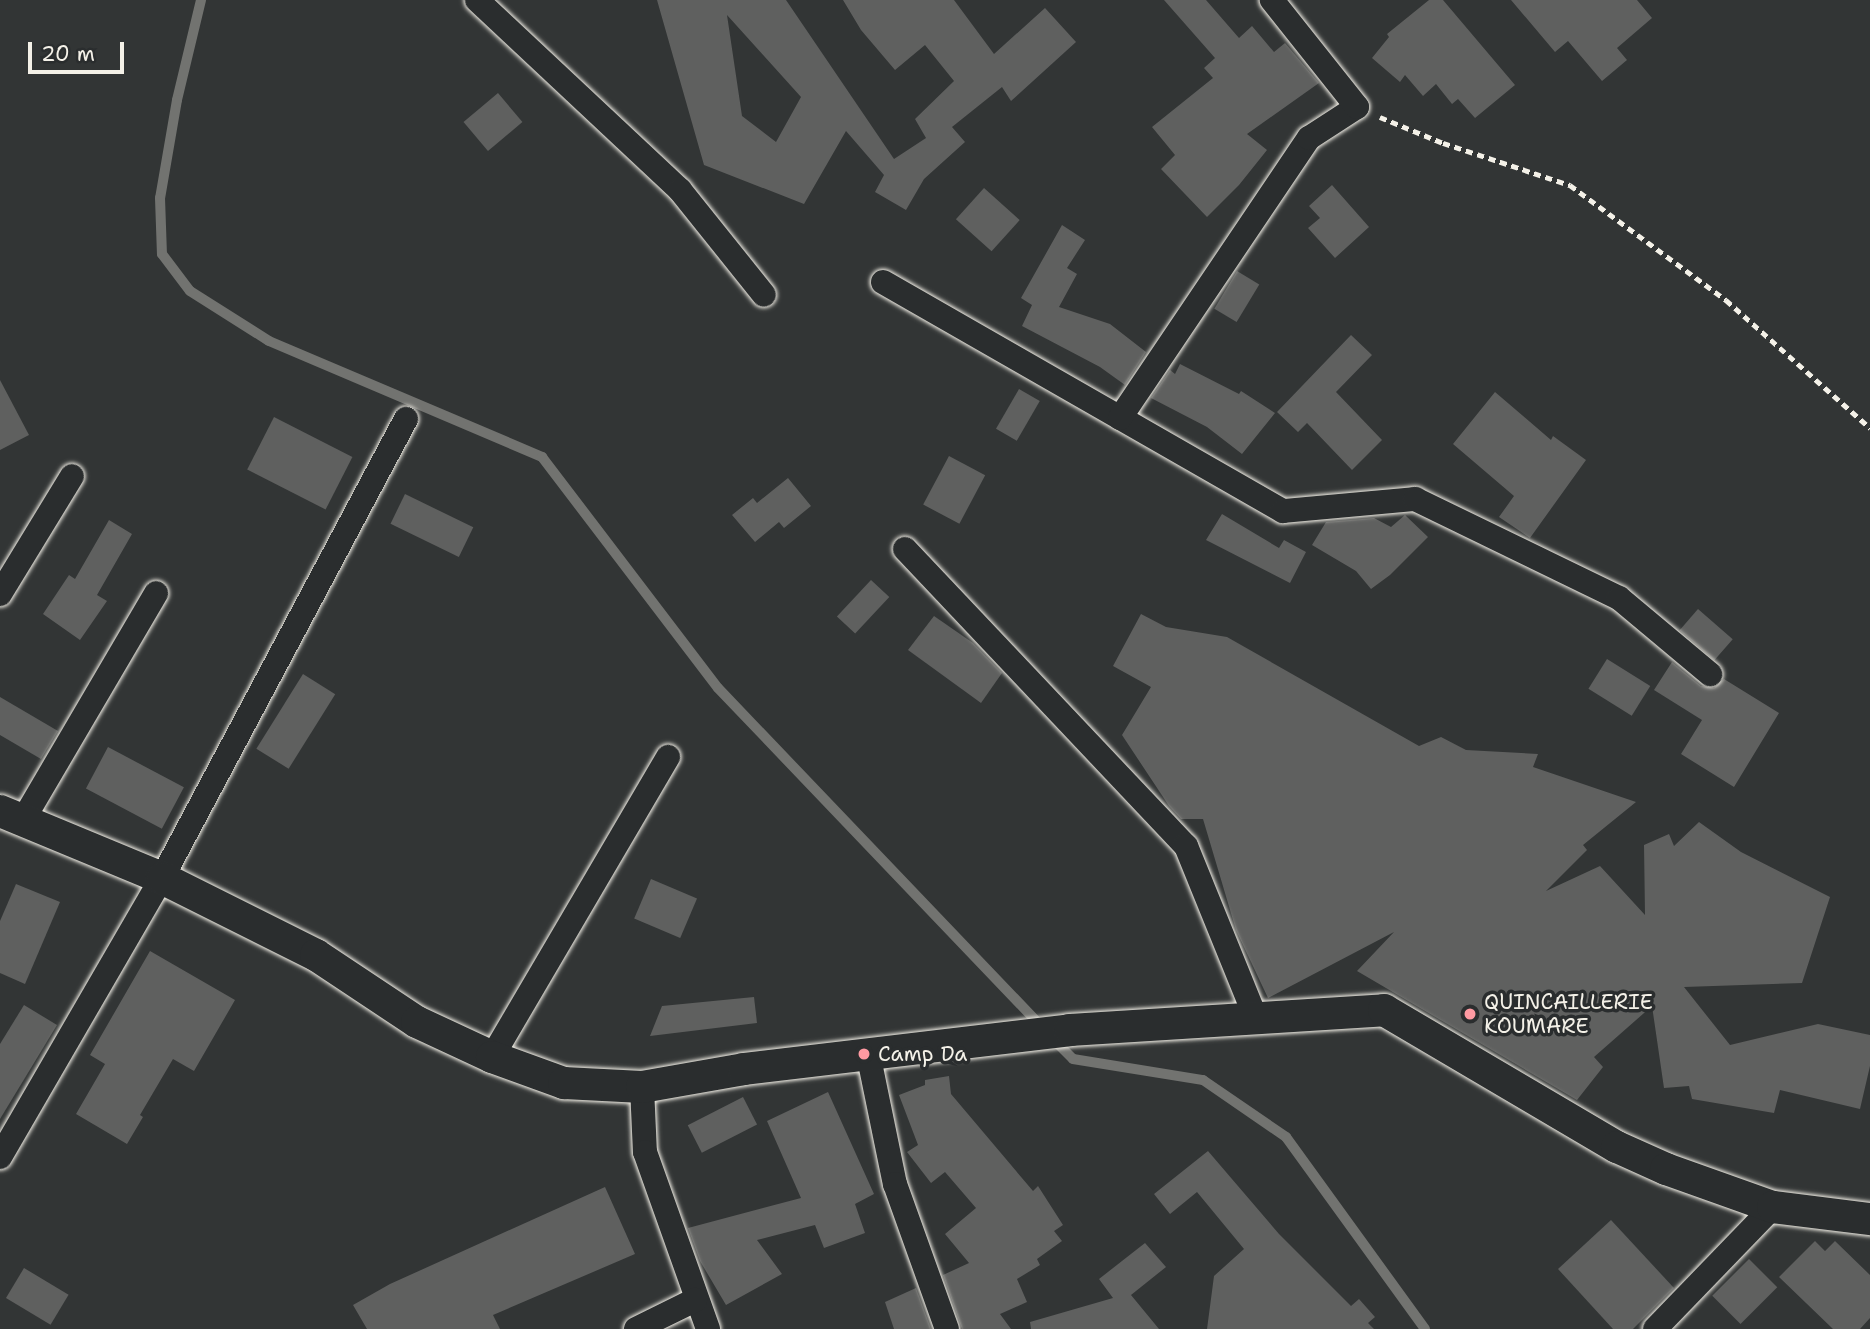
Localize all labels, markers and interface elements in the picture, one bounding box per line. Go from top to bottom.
scale bar [32,28,128,72]
text: 20 m [41,40,95,68]
place label: QUINCAILLERIE KOUMARE [1484,989,1653,1039]
marker: QUINCAILLERIE KOUMARE [1462,1006,1478,1022]
place label: Camp Da [878,1041,967,1067]
marker: Camp Da [856,1046,872,1062]

